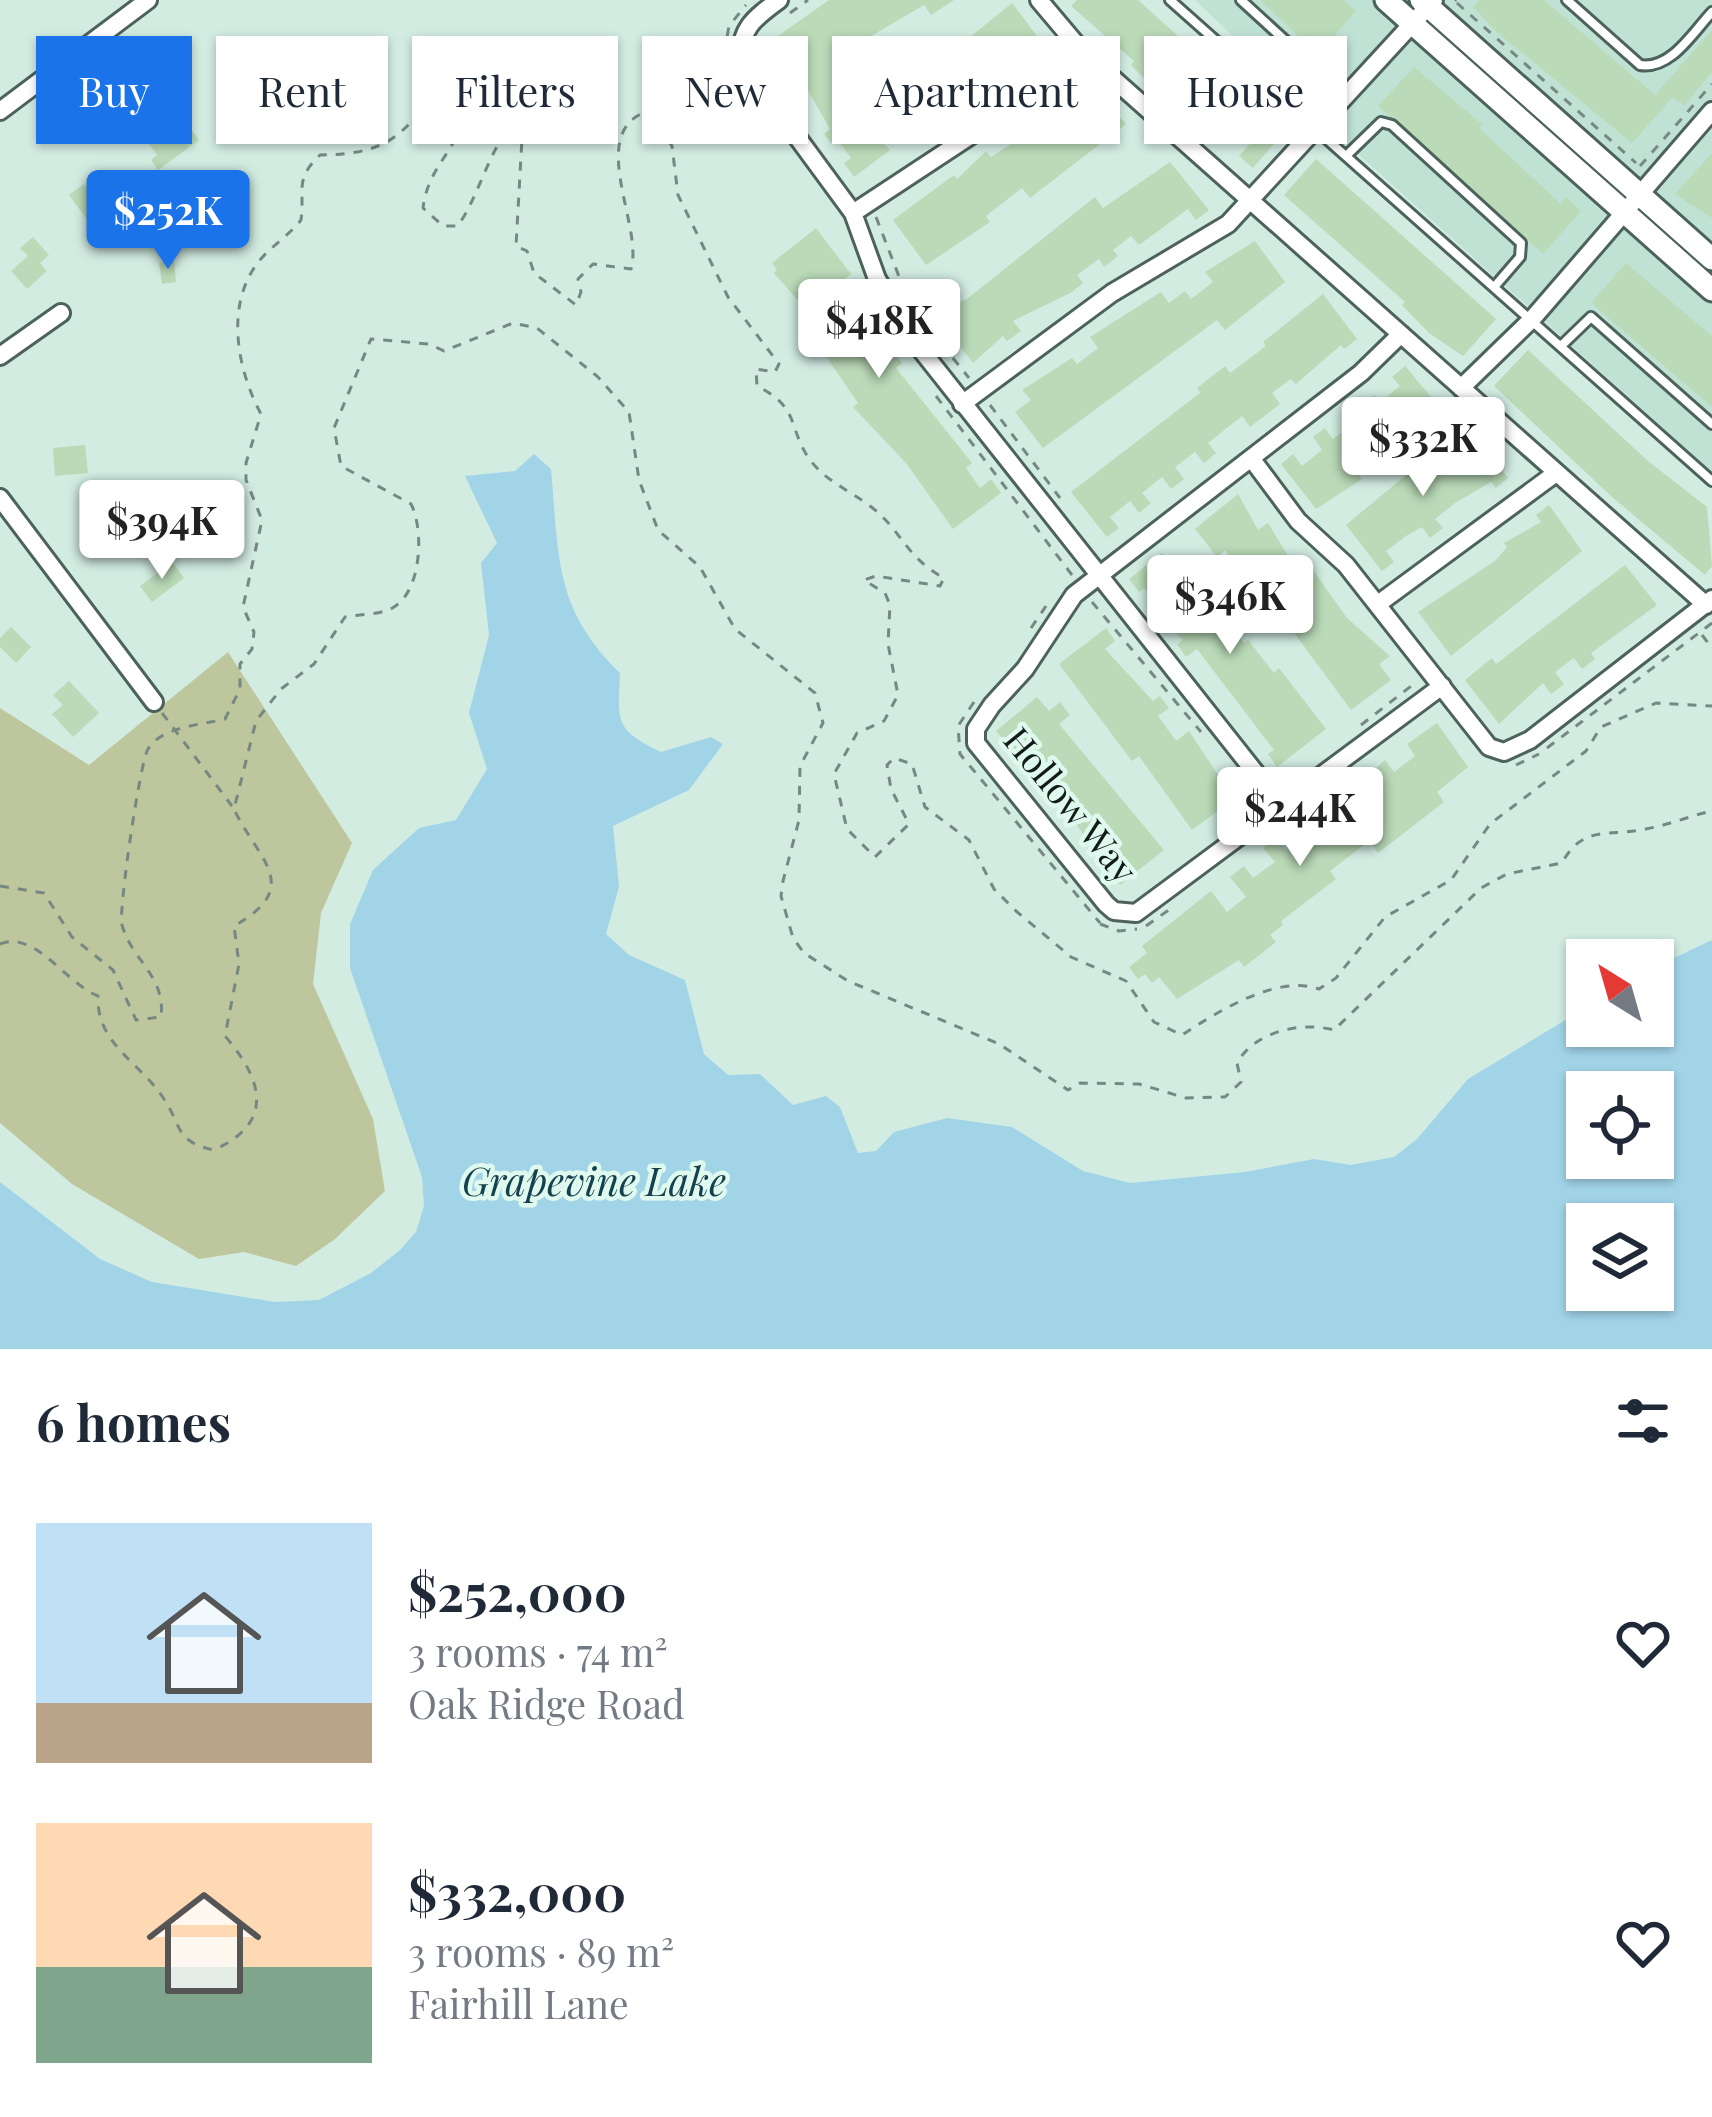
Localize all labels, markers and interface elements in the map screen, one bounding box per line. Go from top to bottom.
chip: Buy [36,36,192,144]
chip: Rent [216,36,388,144]
chip: Filters [412,36,618,144]
chip: New [642,36,808,144]
chip: Apartment [832,36,1120,144]
chip: House [1144,36,1347,144]
pin: $252K [84,170,252,272]
text: $252K [114,183,222,235]
pin: $418K [795,279,963,381]
text: $418K [825,292,933,344]
pin: $332K [1339,397,1507,499]
text: $332K [1369,410,1477,462]
pin: $394K [78,480,246,582]
text: $394K [106,493,218,545]
pin: $346K [1146,555,1314,657]
text: $346K [1174,568,1286,620]
street label: Hollow Way [995,716,1149,892]
pin: $244K [1216,767,1384,869]
text: $244K [1244,780,1356,832]
north arrow [1566,939,1674,1047]
map controls [1566,939,1674,1311]
button: locate [1566,1071,1674,1179]
water label: Grapevine Lake [462,1154,726,1206]
button: layers [1566,1203,1674,1311]
text: 6 homes [36,1387,231,1455]
icon: filters [1610,1388,1676,1454]
text: $252,000 [408,1557,627,1625]
icon: home [132,1571,276,1715]
icon: heart [1610,1610,1676,1676]
text: 3 rooms · 74 m² [408,1625,668,1677]
text: Oak Ridge Road [408,1677,685,1729]
text: $332,000 [408,1857,626,1925]
icon: home [132,1871,276,2015]
icon: heart [1610,1910,1676,1976]
text: 3 rooms · 89 m² [408,1925,674,1977]
text: Fairhill Lane [408,1977,629,2029]

